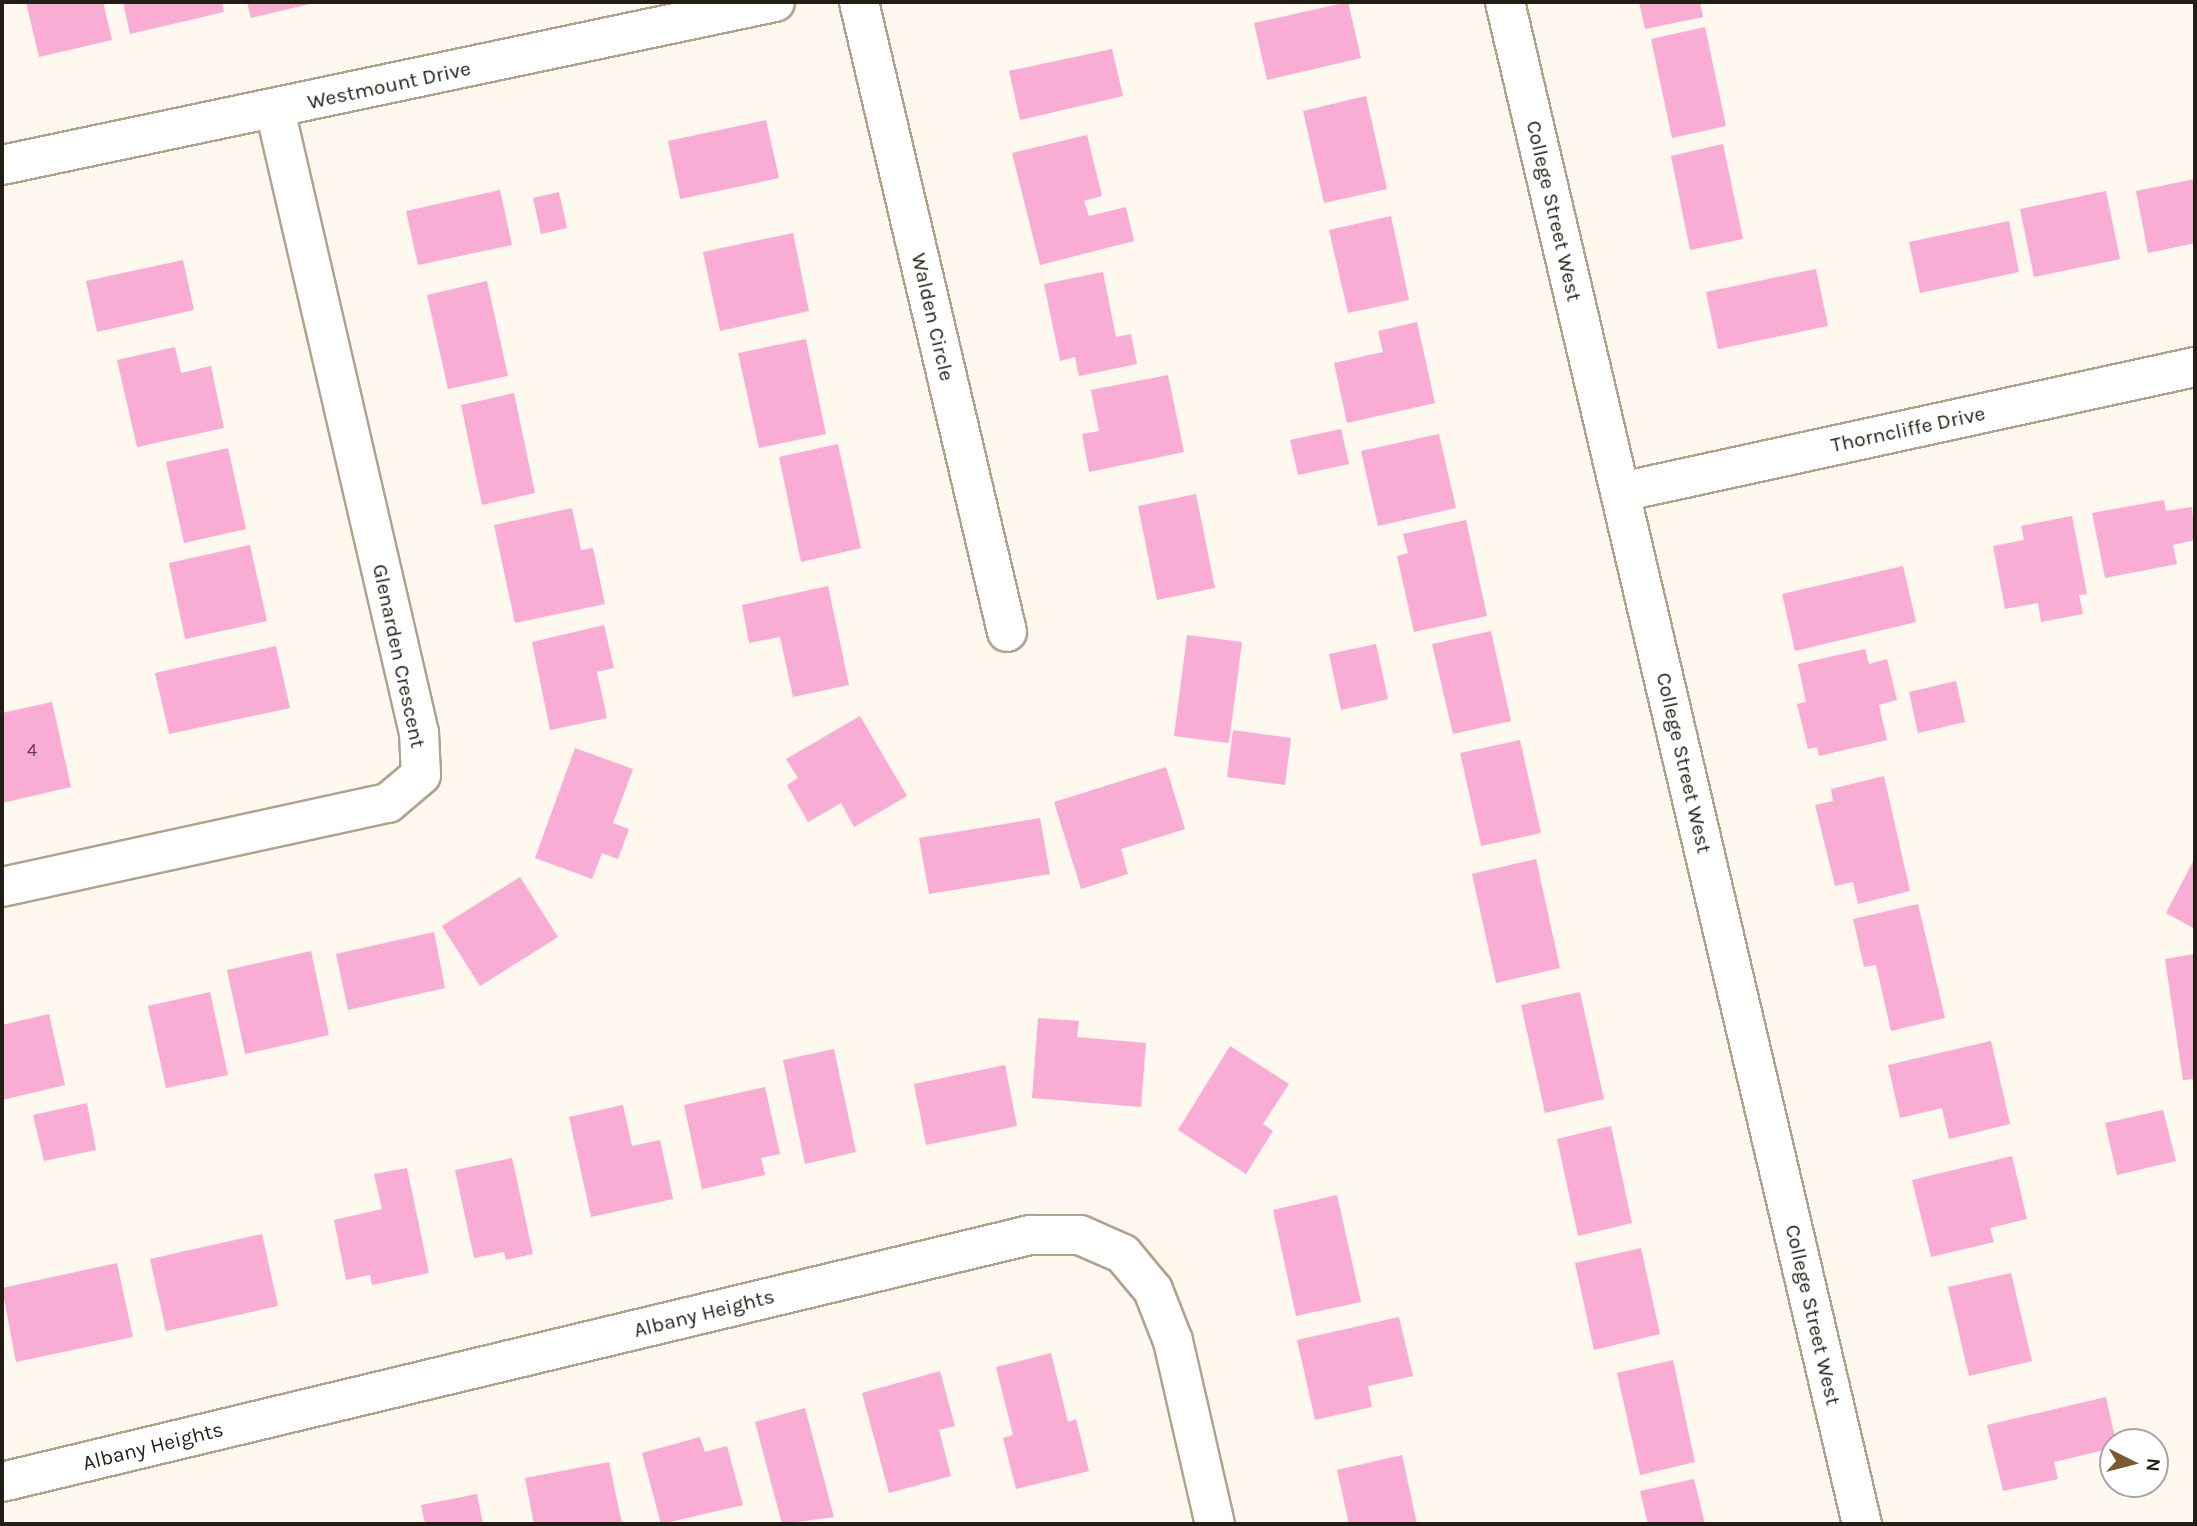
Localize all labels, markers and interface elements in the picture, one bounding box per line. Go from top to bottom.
street label: Westmount Drive [305,55,473,115]
street label: College Street West [1521,118,1587,304]
street label: Walden Circle [906,251,960,383]
street label: Thorncliffe Drive [1829,400,1987,458]
street label: Glenarden Crescent [367,562,431,750]
street label: College Street West [1651,670,1717,856]
house number: 4 [27,739,37,761]
street label: College Street West [1780,1222,1846,1408]
street label: Albany Heights [631,1283,777,1343]
street label: Albany Heights [80,1416,226,1476]
north arrow [2099,1428,2169,1498]
text: N [2141,1457,2165,1473]

